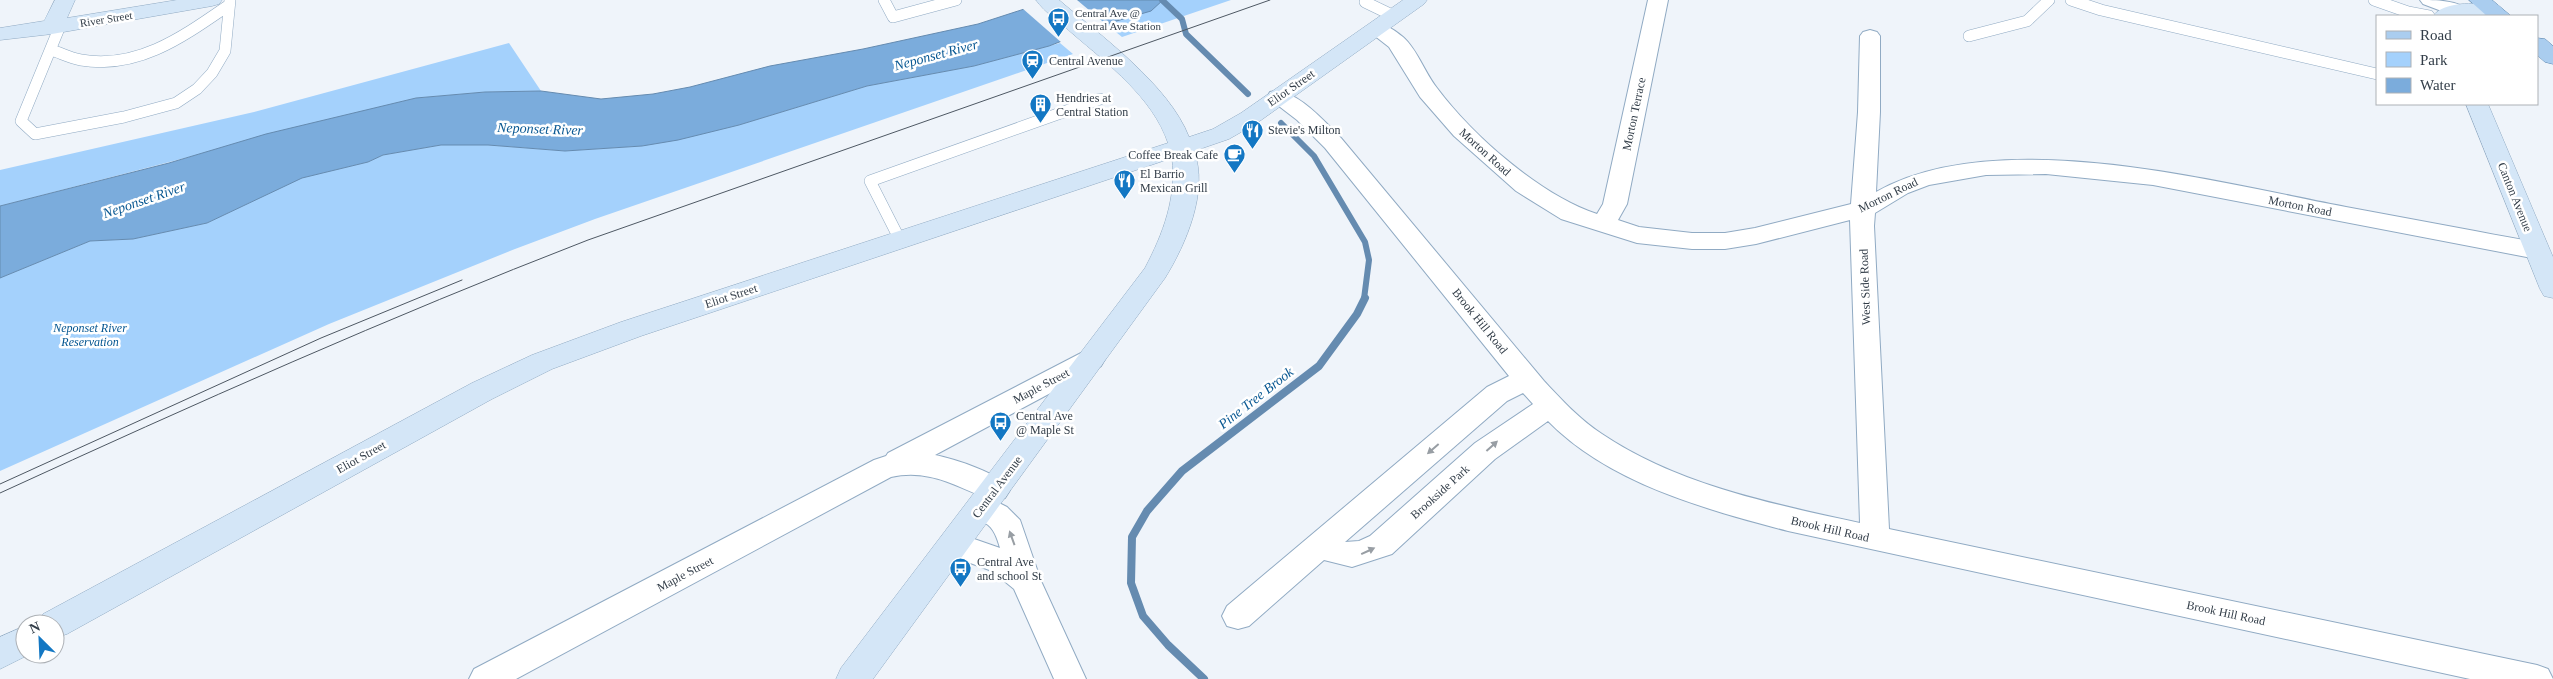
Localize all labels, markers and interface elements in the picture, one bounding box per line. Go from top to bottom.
bus stop icon: Central Ave @ Central Ave Station [1047,7,1071,38]
place label: Central Ave @ Central Ave Station [1075,7,1161,32]
street label: River Street [79,9,133,29]
legend [2376,15,2538,105]
text: Road [2420,27,2452,43]
water label: Neponset River [892,36,980,74]
station icon: Central Avenue [1021,49,1045,80]
text: Park [2420,52,2448,68]
place label: Central Avenue [1049,54,1123,68]
street label: Eliot Street [1265,66,1318,109]
street label: Morton Terrace [1619,76,1649,152]
text: Water [2420,77,2455,93]
place label: Hendries at Central Station [1056,91,1128,119]
building icon: Hendries at Central Station [1028,93,1052,124]
restaurant icon: Stevie's Milton [1240,118,1264,149]
water label: Neponset River [496,120,584,138]
place label: Stevie's Milton [1268,123,1341,137]
street label: Morton Road [1456,125,1514,179]
cafe icon: Coffee Break Cafe [1222,143,1246,174]
place label: Coffee Break Cafe [1128,148,1218,162]
street label: Canton Avenue [2495,160,2535,234]
place label: El Barrio Mexican Grill [1140,167,1208,195]
restaurant icon: El Barrio Mexican Grill [1112,169,1136,200]
street label: Morton Road [1856,175,1920,215]
water label: Neponset River [100,179,188,221]
street label: Morton Road [2267,193,2333,219]
street label: West Side Road [1857,249,1873,325]
street label: Eliot Street [703,281,760,311]
street label: Brook Hill Road [1449,286,1511,356]
park label: Neponset River Reservation [52,321,127,349]
water label: Pine Tree Brook [1215,364,1297,432]
street label: Maple Street [1010,365,1072,407]
place label: Central Ave @ Maple St [1016,409,1074,437]
bus stop icon: Central Ave @ Maple St [988,411,1012,442]
street label: Eliot Street [334,437,389,476]
one-way arrow [1485,440,1497,452]
one-way arrow [1427,444,1440,455]
street label: Central Avenue [969,453,1025,521]
street label: Brookside Park [1408,462,1472,522]
street label: Brook Hill Road [1789,513,1871,545]
one-way arrow [1008,530,1016,545]
one-way arrow [1361,546,1375,554]
street label: Maple Street [654,553,716,595]
place label: Central Ave and school St [977,555,1042,583]
bus stop icon: Central Ave and school St [949,557,973,588]
street label: Brook Hill Road [2185,598,2267,628]
north arrow [15,614,65,664]
text: N [27,619,43,636]

